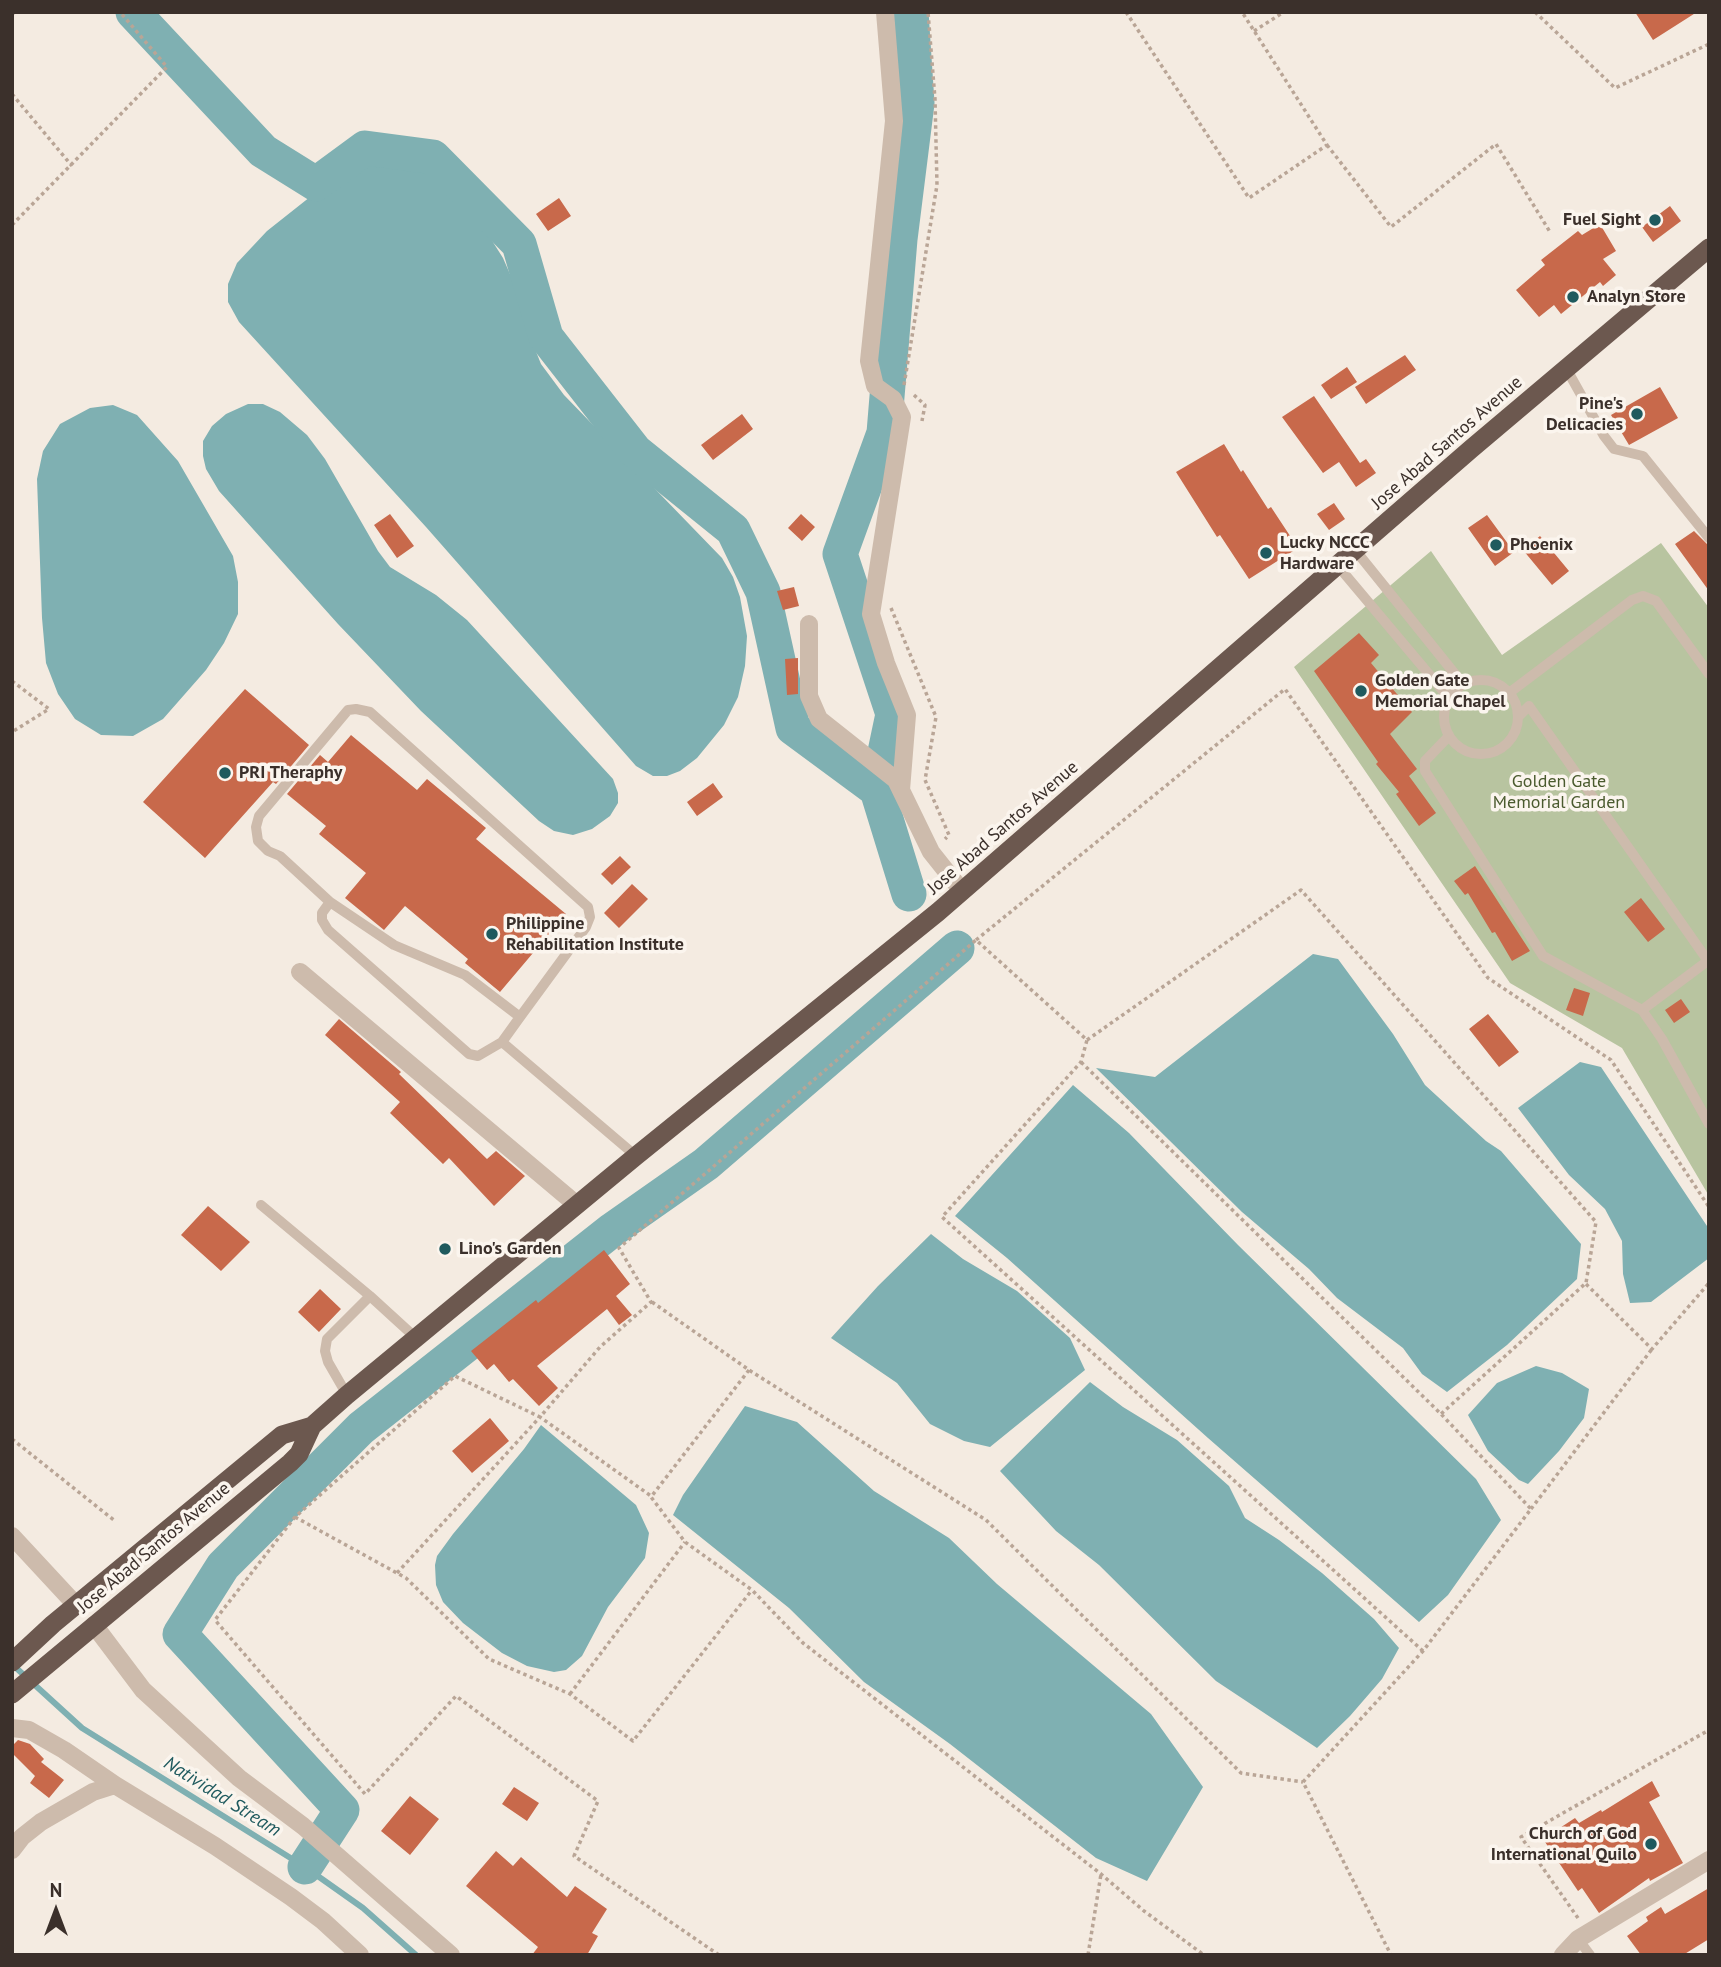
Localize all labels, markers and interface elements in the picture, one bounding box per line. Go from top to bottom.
place label: Fuel Sight [1563,209,1641,231]
marker: Fuel Sight [1647,212,1663,228]
place label: Analyn Store [1587,286,1686,308]
marker: Analyn Store [1565,289,1581,305]
street label: Jose Abad Santos Avenue [1367,372,1527,514]
place label: Pine's Delicacies [1546,393,1623,436]
marker: Pine's Delicacies [1629,406,1645,422]
place label: Lucky NCCC Hardware [1280,532,1370,574]
place label: Phoenix [1510,534,1573,556]
marker: Phoenix [1488,537,1504,553]
marker: Lucky NCCC Hardware [1258,545,1274,561]
place label: Golden Gate Memorial Chapel [1375,670,1506,712]
marker: Golden Gate Memorial Chapel [1353,683,1369,699]
street label: Jose Abad Santos Avenue [923,757,1083,899]
place label: PRI Theraphy [239,762,342,784]
marker: PRI Theraphy [217,765,233,781]
park label: Golden Gate Memorial Garden [1493,771,1625,814]
place label: Philippine Rehabilitation Institute [506,913,684,956]
marker: Philippine Rehabilitation Institute [484,926,500,942]
place label: Lino's Garden [459,1238,562,1260]
marker: Lino's Garden [437,1241,453,1257]
street label: Jose Abad Santos Avenue [73,1478,235,1618]
water label: Natividad Stream [159,1752,285,1842]
place label: Church of God International Quilo [1491,1823,1637,1866]
marker: Church of God International Quilo [1643,1836,1659,1852]
north arrow [21,1876,91,1946]
text: N [50,1878,62,1902]

